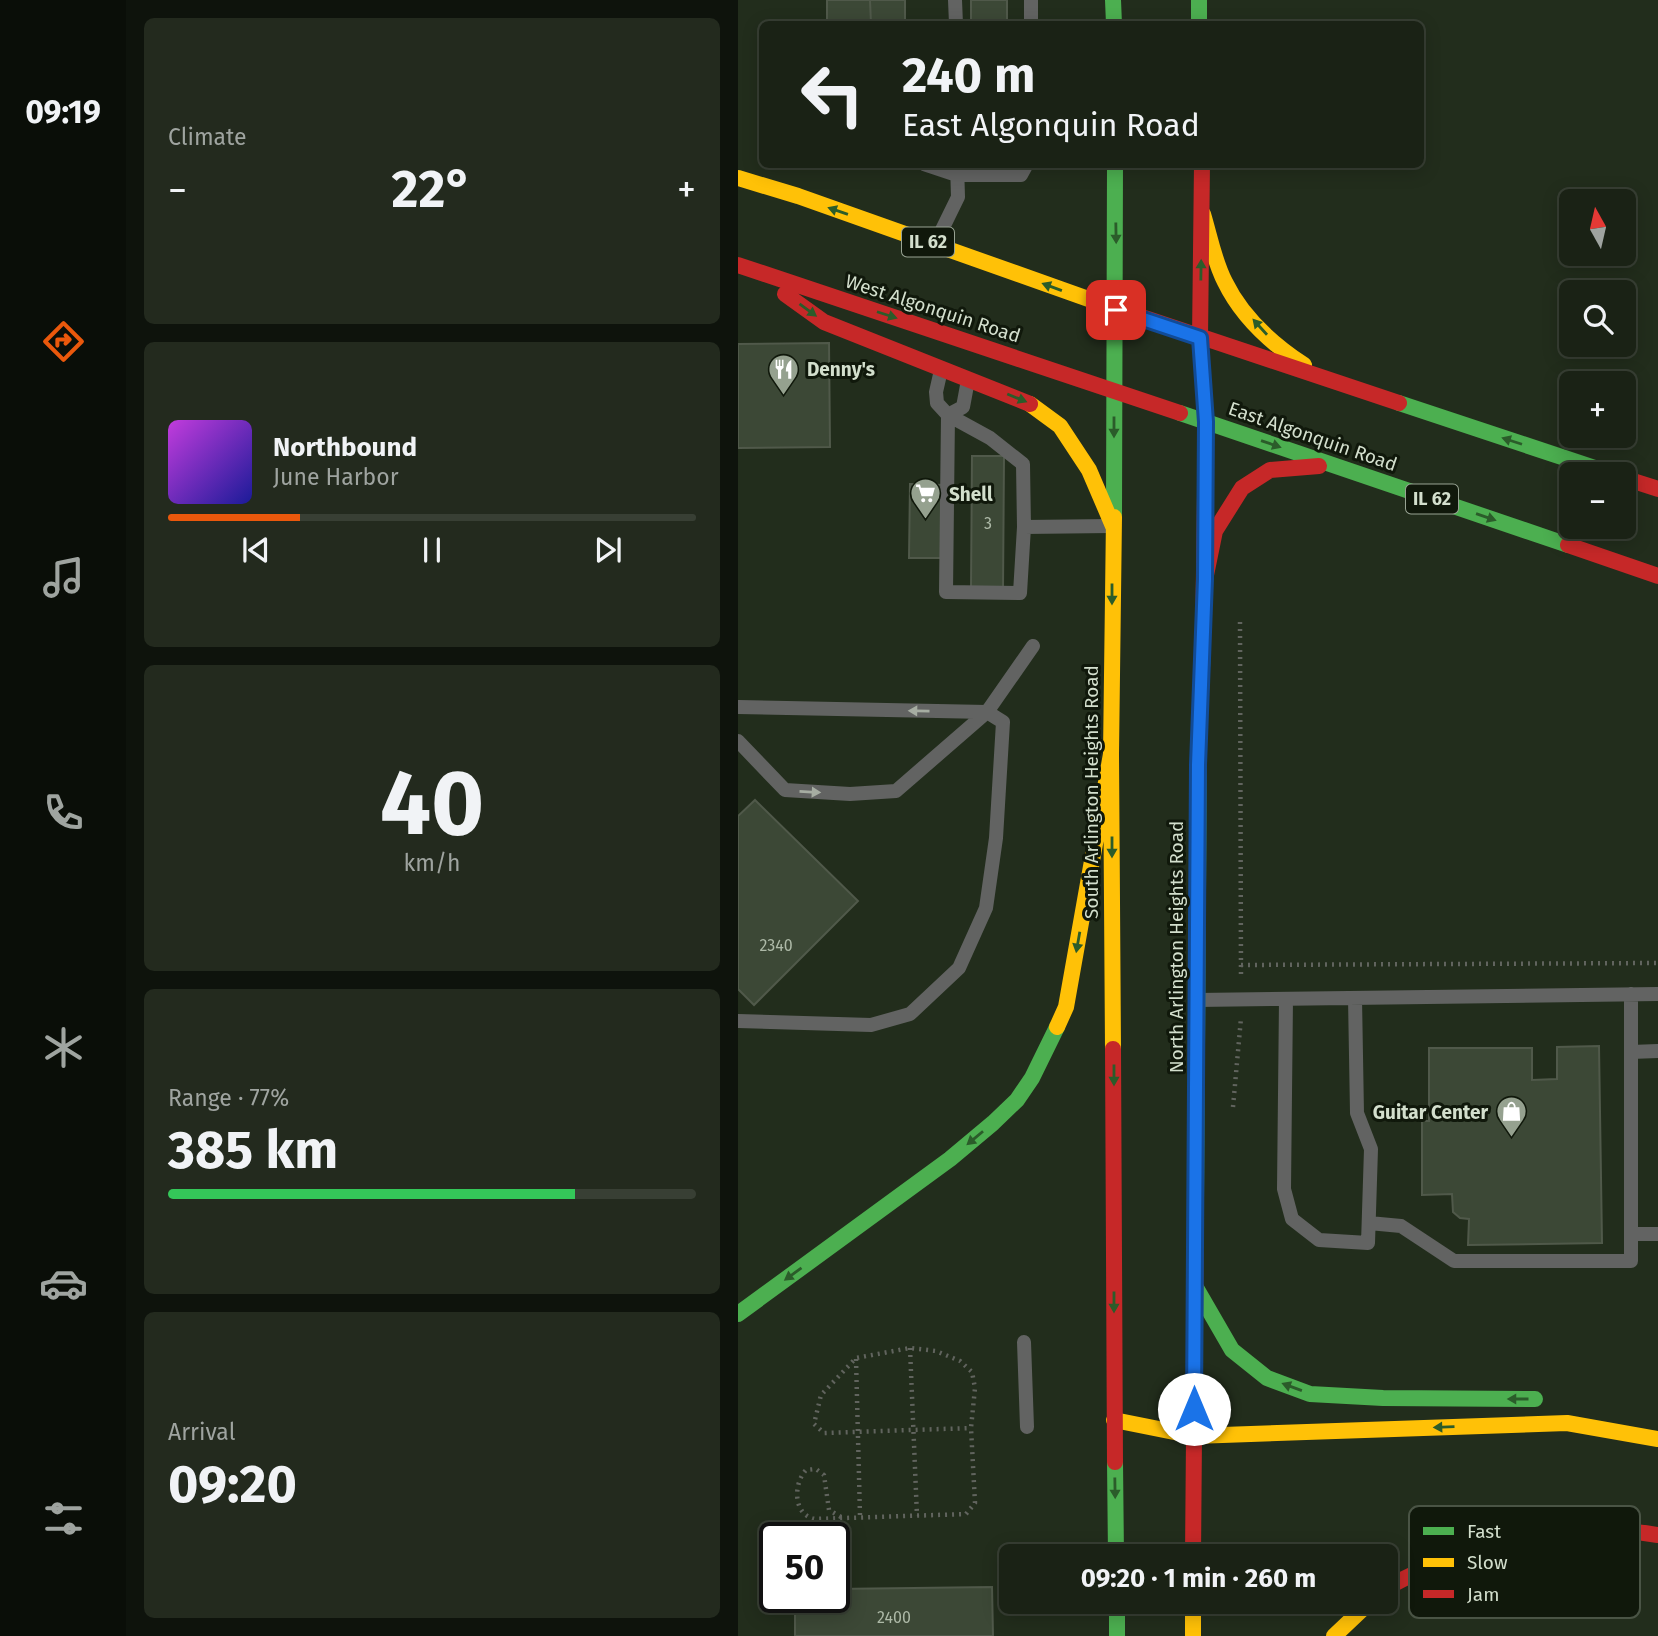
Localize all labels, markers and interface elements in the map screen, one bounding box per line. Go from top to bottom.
text: 240 m [902,46,1035,105]
icon: left [787,49,878,140]
text: 09:19 [25,93,101,131]
text: East Algonquin Road [902,106,1200,144]
text: Climate [168,123,247,151]
text: 22° [392,158,472,221]
text: − [168,167,187,213]
text: + [677,167,696,213]
north arrow [1559,189,1636,266]
map controls [1559,189,1636,539]
one-way arrow [827,205,848,216]
one-way arrow [1110,222,1122,244]
road number: IL 62 [902,228,954,256]
one-way arrow [1196,259,1207,281]
street label: West Algonquin Road [842,269,1023,348]
pin [1086,280,1146,340]
button: search [1559,280,1636,357]
one-way arrow [1041,281,1062,292]
icon: arrive [1097,291,1135,329]
one-way arrow [798,303,817,317]
one-way arrow [876,310,897,320]
icon: directions [39,317,88,366]
one-way arrow [1252,319,1268,336]
restaurant icon: Denny's [767,352,801,396]
place label: Denny's [807,358,875,381]
button: + [1559,371,1636,448]
one-way arrow [1006,393,1027,404]
street label: East Algonquin Road [1225,397,1400,476]
one-way arrow [1108,416,1120,438]
text: Northbound [273,432,417,463]
one-way arrow [1501,435,1522,446]
one-way arrow [1261,439,1282,450]
button: − [1559,462,1636,539]
text: June Harbor [273,463,399,491]
supermarket icon: Shell [909,477,943,521]
place label: Shell [949,483,993,506]
road number: IL 62 [1406,485,1458,514]
one-way arrow [1476,512,1497,523]
house number: 3 [984,514,992,533]
icon: previous [237,531,275,569]
icon: pause [413,531,451,569]
icon: next [589,531,627,569]
icon: music [39,553,88,602]
one-way arrow [1106,584,1118,606]
street label: South Arlington Heights Road [1080,665,1103,919]
one-way arrow [907,705,929,716]
text: 40 [380,749,484,858]
one-way arrow [799,786,821,797]
icon: phone [39,788,88,837]
street label: North Arlington Heights Road [1165,821,1188,1073]
one-way arrow [1106,836,1118,858]
text: km/h [404,849,460,877]
one-way arrow [1072,931,1083,953]
house number: 2340 [759,936,793,955]
icon: climate [39,1023,88,1072]
one-way arrow [1108,1064,1119,1086]
text: Range · 77% [168,1084,289,1112]
shop icon: Guitar Center [1494,1095,1528,1139]
place label: Guitar Center [1373,1101,1488,1124]
text: 385 km [168,1119,338,1182]
one-way arrow [967,1130,984,1145]
icon: car [39,1259,88,1308]
one-way arrow [784,1267,802,1281]
one-way arrow [1108,1291,1120,1313]
position arrow [1157,1372,1231,1446]
one-way arrow [1281,1381,1302,1392]
one-way arrow [1507,1393,1529,1405]
text: Arrival [168,1418,235,1446]
one-way arrow [1433,1421,1455,1432]
text: 09:20 [168,1453,297,1516]
one-way arrow [1109,1477,1121,1499]
icon: filters [39,1494,88,1543]
legend [1409,1506,1640,1618]
text: Fast [1467,1520,1501,1543]
speed limit sign: 50 [759,1522,850,1613]
text: Slow [1467,1551,1508,1574]
text: 09:20 · 1 min · 260 m [1081,1563,1316,1594]
text: Jam [1467,1583,1499,1606]
house number: 2400 [877,1608,911,1627]

